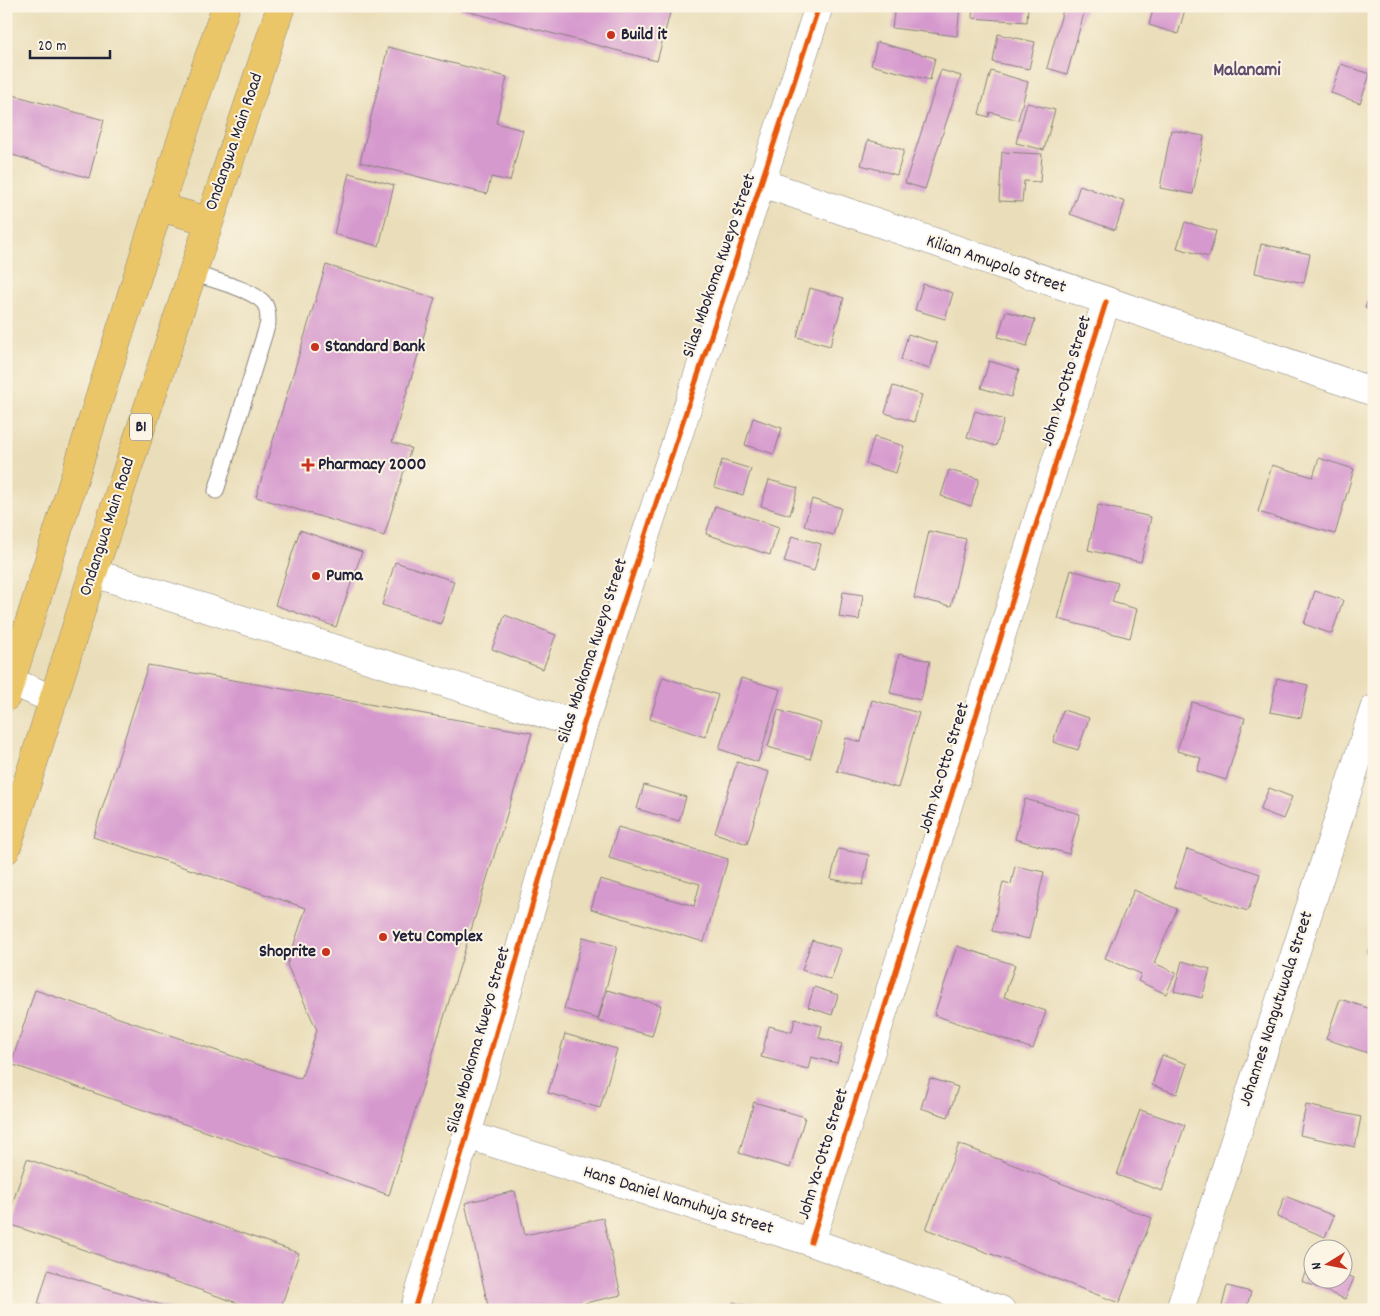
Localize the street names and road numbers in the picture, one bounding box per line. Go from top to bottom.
street label: Ondangwa Main Road [200,70,270,214]
street label: Silas Mbokoma Kweyo Street [677,170,763,361]
street label: Kilian Amupolo Street [923,229,1070,301]
street label: John Ya-Otto Street [1035,312,1099,450]
road number: B1 [130,414,152,441]
street label: Ondangwa Main Road [74,455,142,599]
street label: Silas Mbokoma Kweyo Street [551,555,635,747]
street label: John Ya-Otto Street [913,699,977,837]
street label: Johannes Nangutuwala Street [1234,908,1320,1110]
street label: Silas Mbokoma Kweyo Street [440,943,518,1136]
street label: John Ya-Otto Street [792,1085,856,1223]
street label: Hans Daniel Namuhuja Street [580,1160,777,1242]

